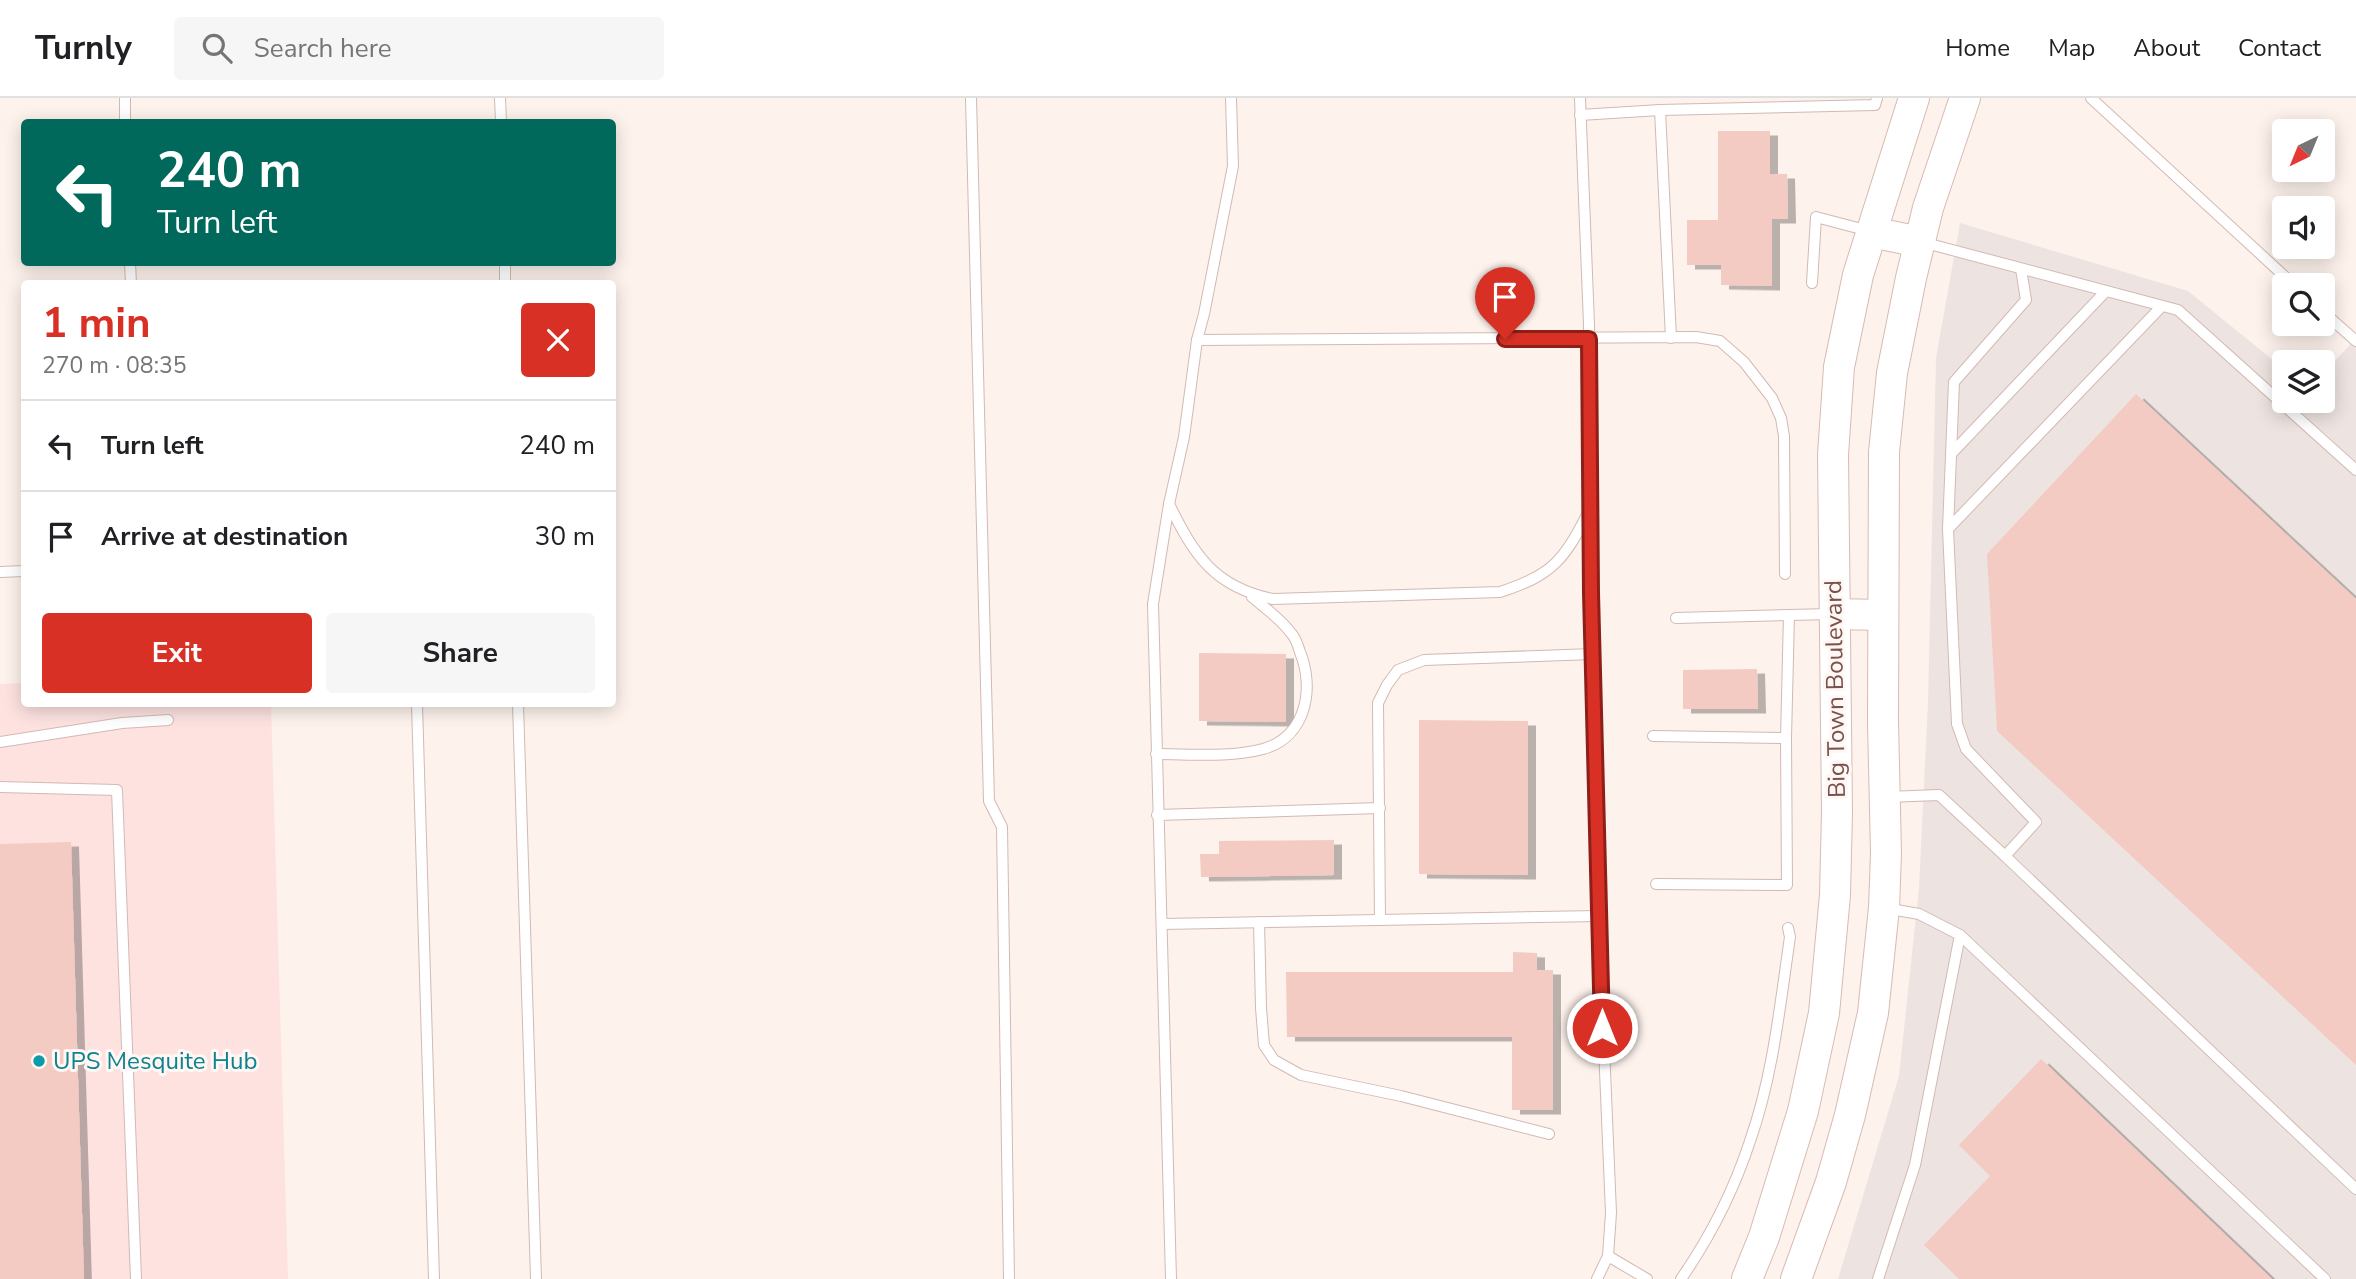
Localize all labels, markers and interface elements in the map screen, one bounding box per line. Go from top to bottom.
search box [174,17,664,80]
text: Turnly [35,26,132,71]
icon: search [198,29,236,67]
text: Search here [254,31,392,66]
text: Home [1945,32,2010,64]
text: Map [2048,32,2095,64]
text: About [2133,32,2200,64]
text: Contact [2238,32,2321,64]
north arrow [2272,119,2334,182]
map controls [2272,119,2335,413]
text: 240 m [157,137,301,204]
icon: left [42,147,133,238]
button: sound [2272,196,2335,259]
text: Turn left [157,201,277,244]
pin [1475,267,1535,339]
button: search [2272,273,2335,336]
icon: arrive [1486,278,1524,316]
text: 1 min [42,295,151,352]
button: close [521,303,595,377]
text: 270 m · 08:35 [42,350,187,381]
button: layers [2272,350,2335,413]
icon: left [42,427,80,465]
text: Turn left [101,428,204,463]
text: 240 m [519,428,595,463]
icon: arrive [42,518,80,556]
text: Arrive at destination [101,519,348,554]
text: 30 m [535,519,595,554]
street label: Big Town Boulevard [1817,580,1853,798]
button: Exit [42,613,312,693]
button: Share [326,613,595,693]
position arrow [1565,991,1639,1065]
place label: UPS Mesquite Hub [53,1045,257,1077]
marker: UPS Mesquite Hub [31,1053,47,1069]

